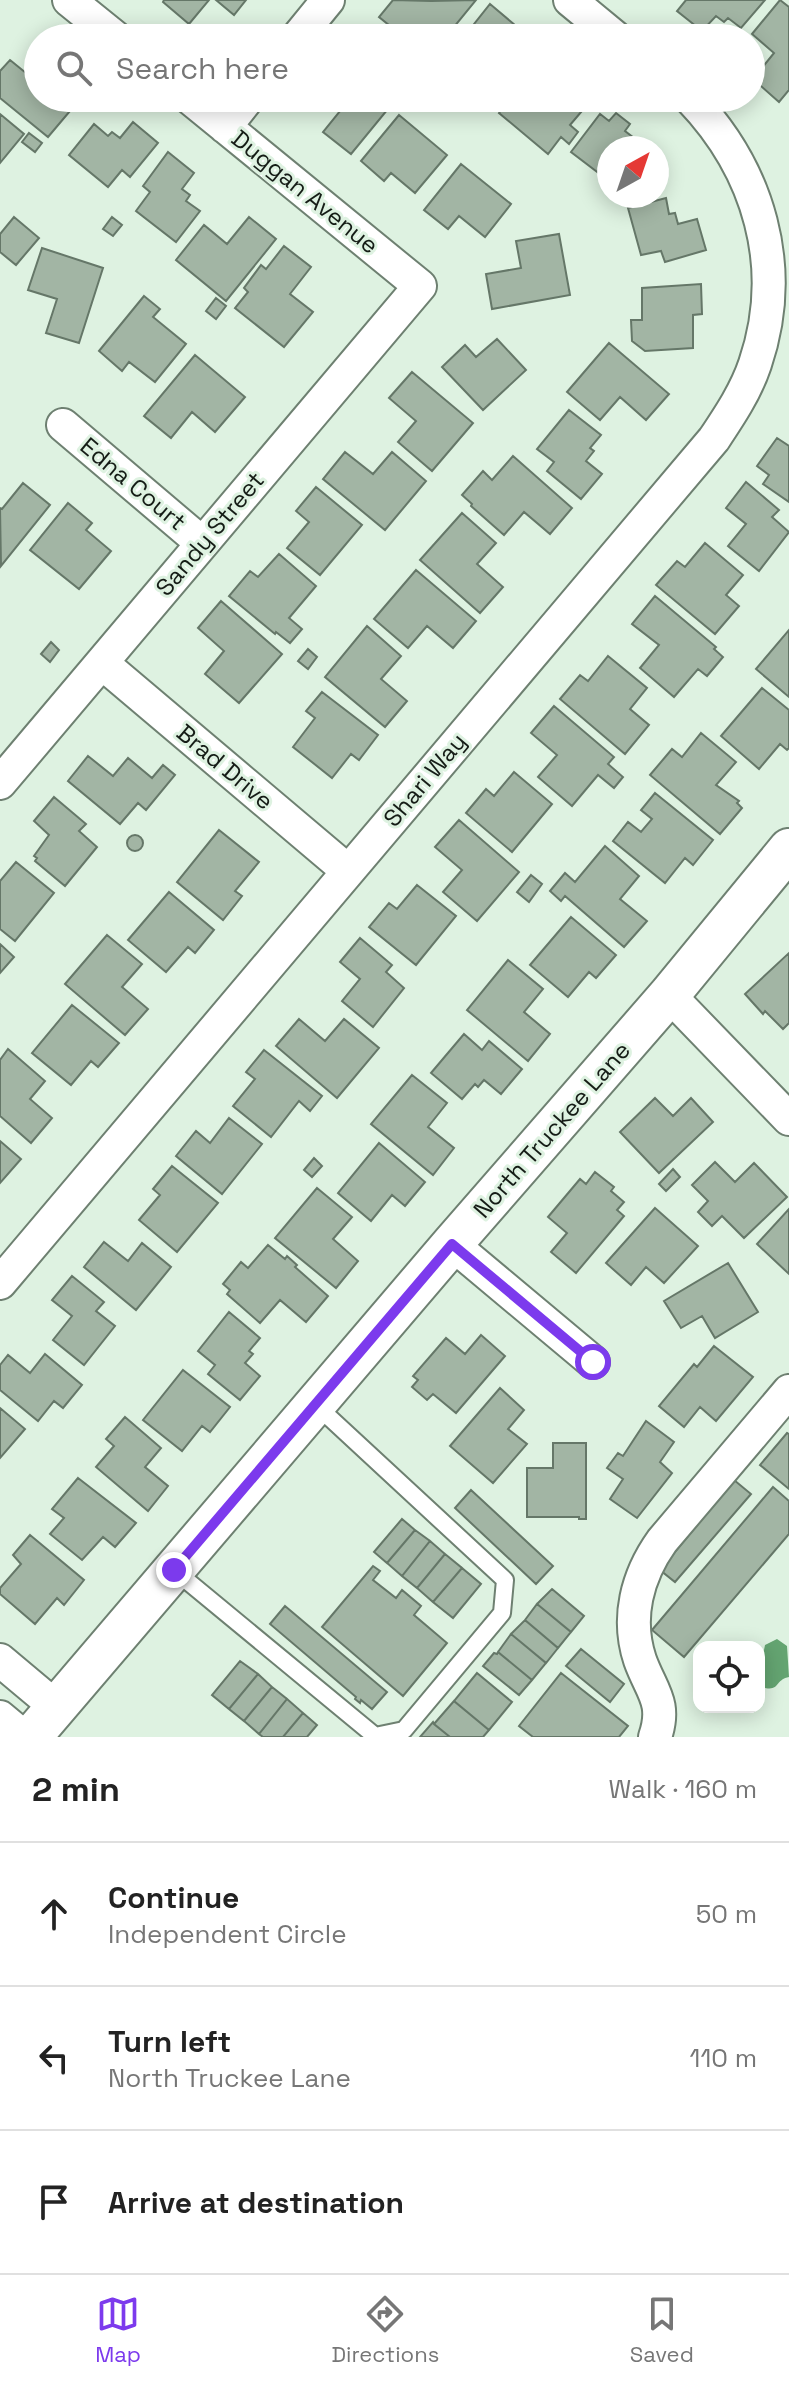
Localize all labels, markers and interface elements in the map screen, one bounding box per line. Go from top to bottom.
search box [24,24,765,112]
icon: search [52,46,96,90]
text: Search here [116,49,289,88]
street label: Duggan Avenue [225,123,385,260]
north arrow [597,136,669,208]
street label: Edna Court [74,430,193,537]
street label: Sandy Street [149,465,271,602]
street label: Brad Drive [171,717,280,816]
street label: Shari Way [376,726,473,833]
street label: North Truckee Lane [466,1035,637,1224]
route start [575,1344,611,1380]
route end [156,1552,192,1588]
map controls [693,1641,765,1713]
button: locate [693,1641,765,1713]
text: 2 min [32,1768,120,1811]
text: Walk · 160 m [608,1772,757,1806]
text: Continue [108,1878,239,1917]
icon: ahead [32,1892,76,1936]
text: 50 m [696,1897,757,1931]
text: Independent Circle [108,1917,347,1951]
text: Turn left [108,2022,231,2061]
icon: left [32,2036,76,2080]
text: 110 m [690,2041,757,2075]
text: North Truckee Lane [108,2061,351,2095]
icon: arrive [32,2180,76,2224]
text: Arrive at destination [108,2183,404,2222]
tab: Map [95,2292,141,2368]
tab: Directions [331,2292,439,2368]
tab: Saved [630,2292,694,2368]

